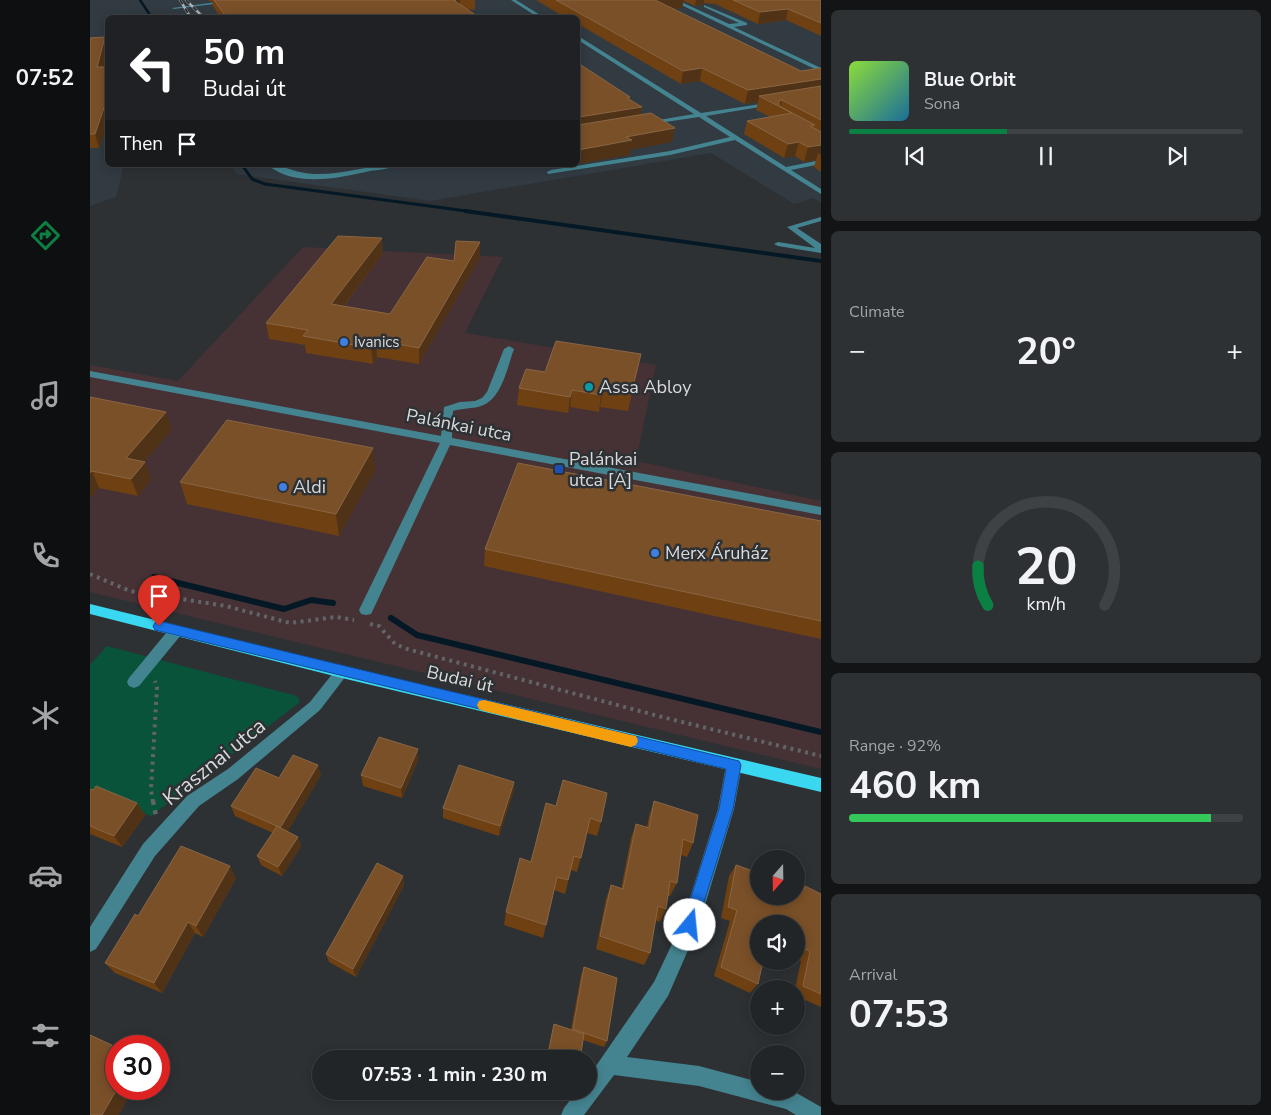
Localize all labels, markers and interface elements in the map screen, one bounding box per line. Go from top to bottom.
text: 50 m [203,29,285,76]
icon: left [120,35,185,100]
text: 07:52 [16,63,74,93]
text: Blue Orbit [924,67,1015,93]
text: Budai út [203,74,286,104]
text: Sona [924,93,960,115]
icon: arrive [173,130,201,158]
text: Then [120,131,163,157]
icon: previous [901,142,929,170]
icon: pause [1032,142,1060,170]
icon: next [1163,142,1191,170]
icon: directions [28,218,63,253]
text: Climate [849,301,904,323]
text: 20° [1016,326,1076,377]
place label: Ivanics [354,332,400,352]
text: − [849,332,866,370]
text: + [1226,332,1243,370]
marker: Ivanics [338,336,350,348]
place label: Assa Abloy [599,375,692,399]
icon: music [28,378,63,413]
marker: Assa Abloy [583,381,595,393]
street label: Palánkai utca [404,403,514,447]
place label: Palánkai utca [A] [569,447,637,492]
marker: Palánkai utca [A] [553,463,565,475]
place label: Aldi [293,475,326,499]
marker: Aldi [277,481,289,493]
text: 20 [1015,531,1077,602]
icon: phone [28,538,63,573]
place label: Merx Áruház [665,541,768,565]
marker: Merx Áruház [649,547,661,559]
pin [138,575,180,626]
icon: arrive [145,582,173,610]
text: km/h [1026,592,1066,616]
street label: Budai út [424,660,496,698]
icon: climate [28,698,63,733]
street label: Krasznai utca [157,712,271,812]
text: Range · 92% [849,735,941,757]
text: 460 km [849,760,981,811]
north arrow [750,850,805,905]
map controls [750,850,805,1100]
icon: car [28,858,63,893]
position arrow [663,898,715,950]
button: sound [750,915,805,970]
text: Arrival [849,964,897,986]
button: + [750,980,805,1035]
text: 07:53 [849,989,950,1040]
icon: filters [28,1018,63,1053]
speed limit sign: 30 [105,1035,170,1100]
button: − [750,1045,805,1100]
text: 07:53 · 1 min · 230 m [362,1062,547,1088]

